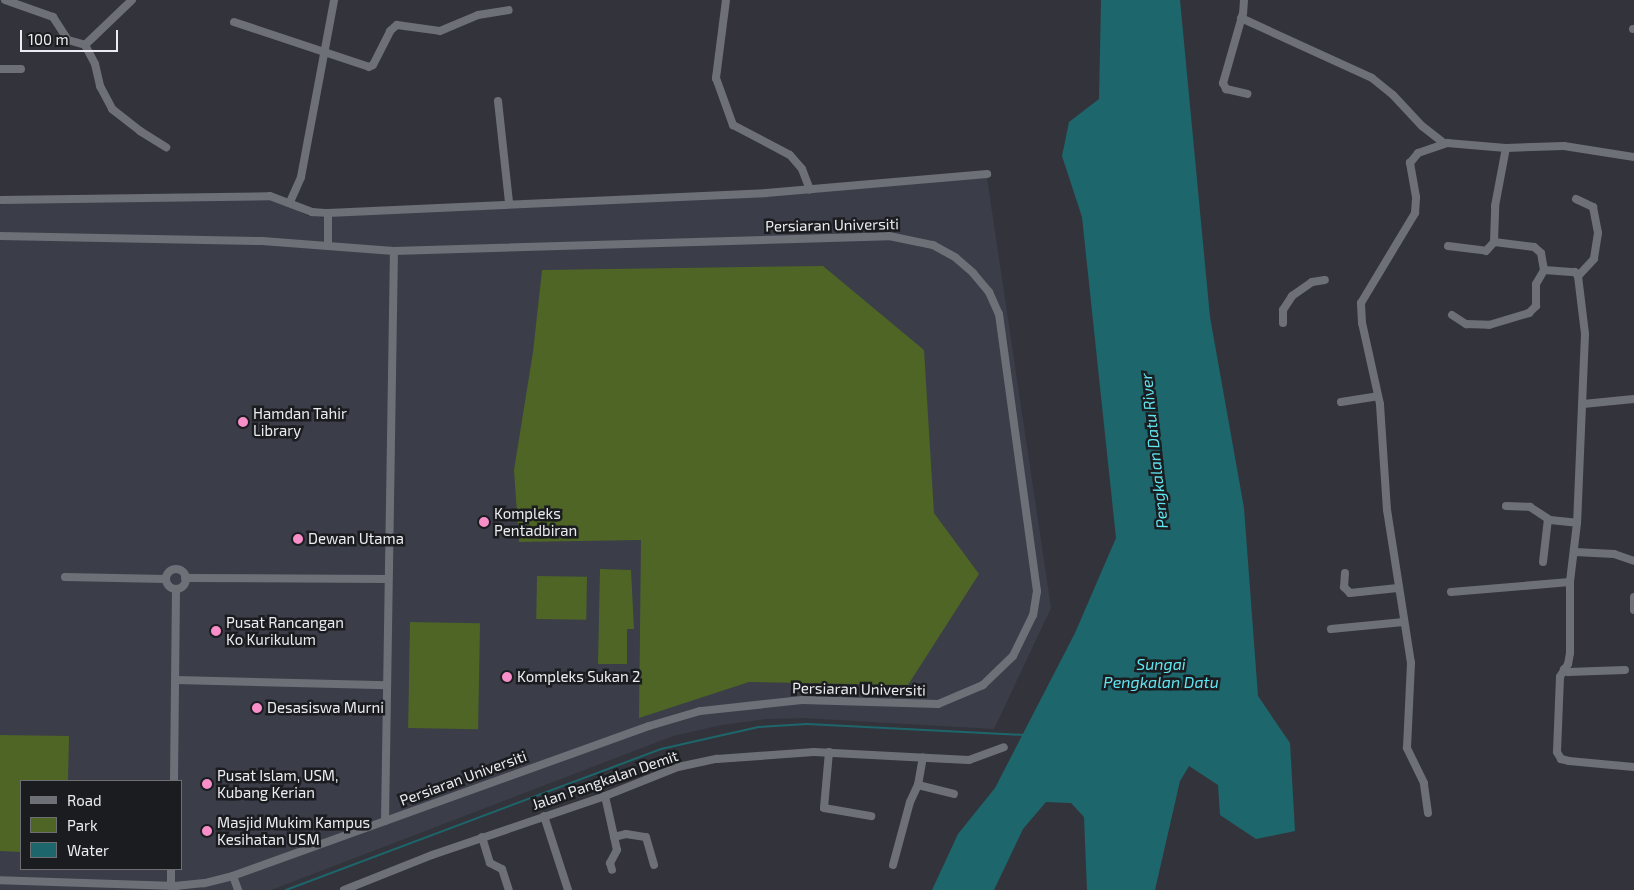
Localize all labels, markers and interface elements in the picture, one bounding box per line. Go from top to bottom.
scale bar [22,20,120,52]
text: 100 m [28,30,69,48]
street label: Persiaran Universiti [765,215,899,235]
water label: Pengkalan Datu River [1136,372,1172,530]
place label: Hamdan Tahir Library [253,404,347,439]
marker: Hamdan Tahir Library [237,416,249,428]
place label: Kompleks Pentadbiran [494,504,577,539]
marker: Kompleks Pentadbiran [478,516,490,528]
place label: Dewan Utama [308,530,404,548]
marker: Dewan Utama [292,533,304,545]
place label: Pusat Rancangan Ko Kurikulum [226,613,344,648]
marker: Pusat Rancangan Ko Kurikulum [210,625,222,637]
water label: Sungai Pengkalan Datu [1103,654,1219,692]
place label: Kompleks Sukan 2 [517,668,640,686]
marker: Kompleks Sukan 2 [501,671,513,683]
street label: Persiaran Universiti [792,679,926,699]
place label: Desasiswa Murni [267,699,384,717]
marker: Desasiswa Murni [251,702,263,714]
street label: Persiaran Universiti [397,747,529,809]
street label: Jalan Pangkalan Demit [530,747,680,813]
place label: Pusat Islam, USM, Kubang Kerian [217,766,338,801]
marker: Pusat Islam, USM, Kubang Kerian [201,778,213,790]
legend [20,780,182,870]
text: Road [67,791,102,809]
place label: Masjid Mukim Kampus Kesihatan USM [217,813,370,848]
text: Park [67,816,98,834]
marker: Masjid Mukim Kampus Kesihatan USM [201,825,213,837]
text: Water [67,841,109,859]

